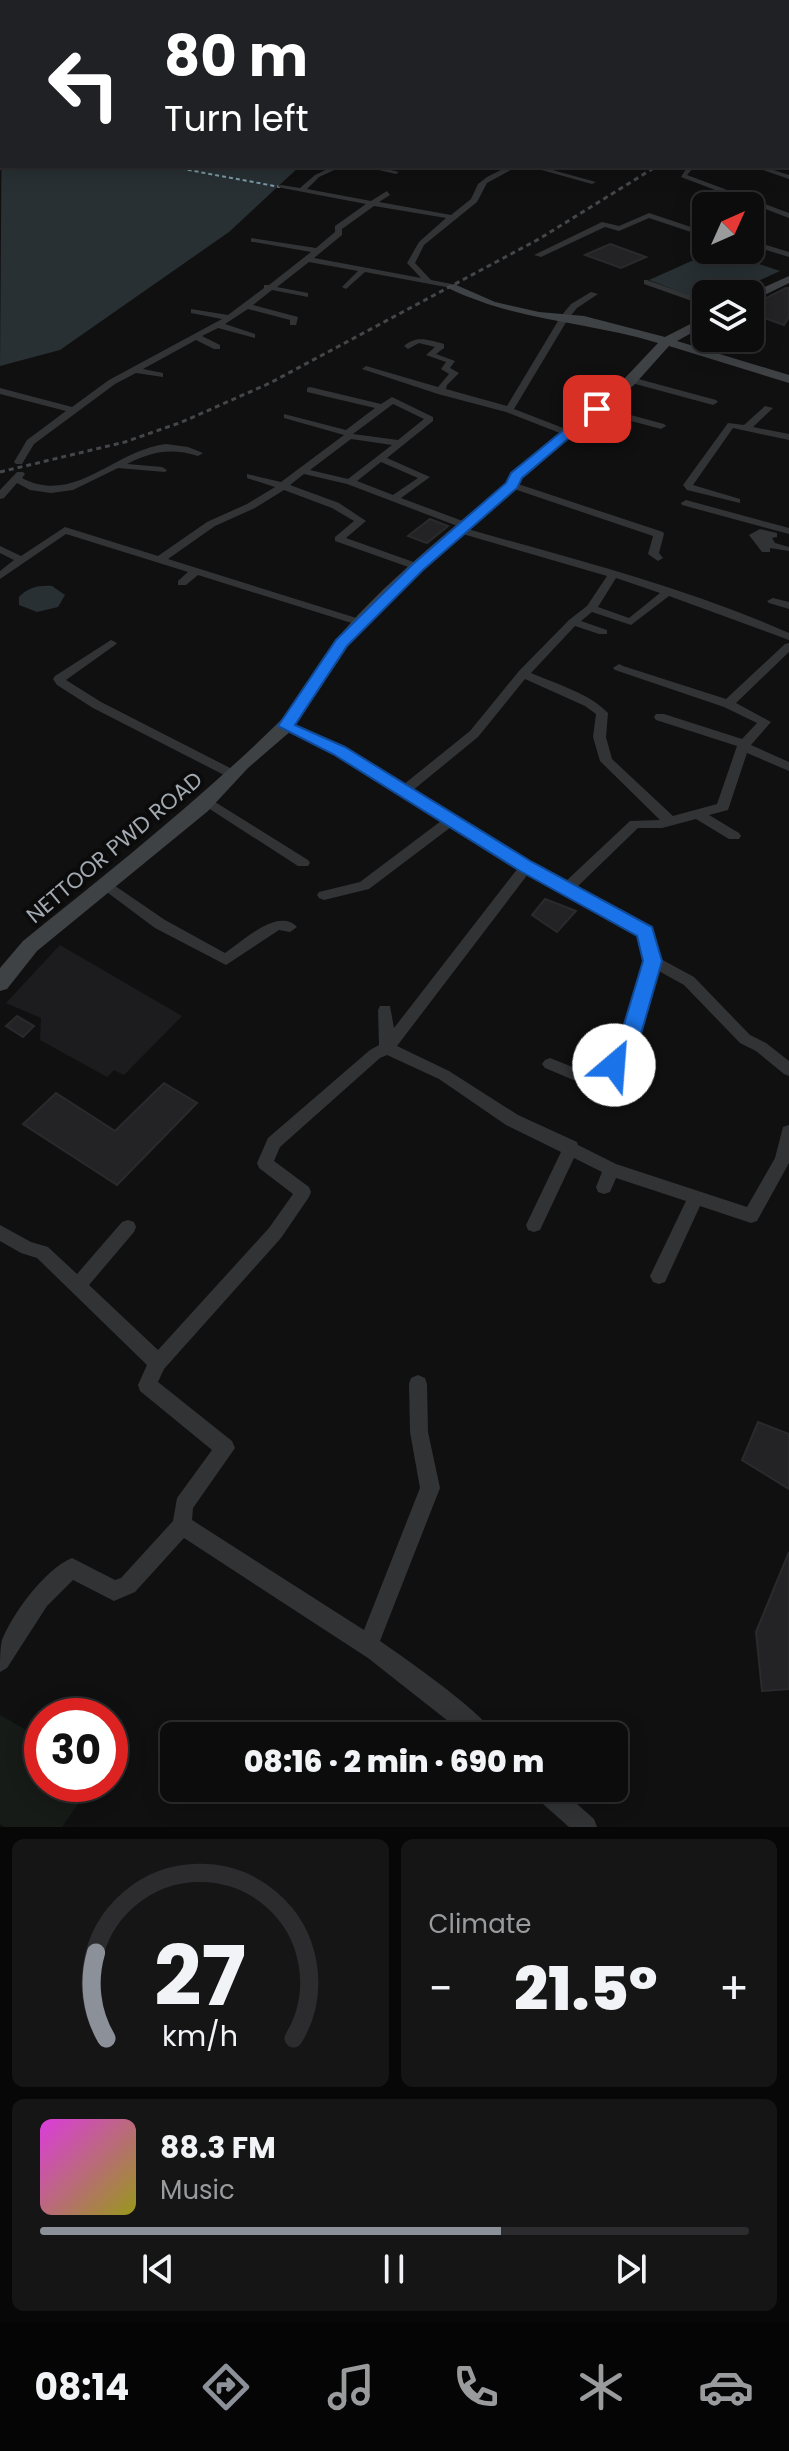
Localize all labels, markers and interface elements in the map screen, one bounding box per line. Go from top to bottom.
text: 80 m [164,17,308,96]
icon: left [32,32,136,136]
text: Turn left [164,93,309,144]
north arrow [692,192,764,264]
map controls [692,192,764,352]
button: layers [692,280,764,352]
pin [563,375,631,443]
icon: arrive [575,387,619,431]
street label: NETTOOR PWD ROAD [20,764,209,930]
position arrow [572,1023,656,1107]
speed limit sign: 30 [24,1698,128,1802]
text: 08:16 · 2 min · 690 m [244,1740,544,1783]
text: Climate [429,1906,531,1942]
text: 27 [154,1918,246,2034]
text: 21.5° [514,1947,658,2031]
text: − [429,1958,453,2019]
text: + [719,1958,749,2019]
text: km/h [162,2016,238,2056]
text: 88.3 FM [160,2126,276,2169]
text: Music [160,2172,235,2208]
icon: previous [136,2247,180,2291]
icon: pause [372,2247,416,2291]
icon: next [609,2247,653,2291]
icon: directions [198,2359,254,2415]
icon: music [323,2359,379,2415]
icon: phone [448,2359,504,2415]
icon: climate [573,2359,629,2415]
icon: car [698,2359,754,2415]
text: 08:14 [35,2362,129,2413]

